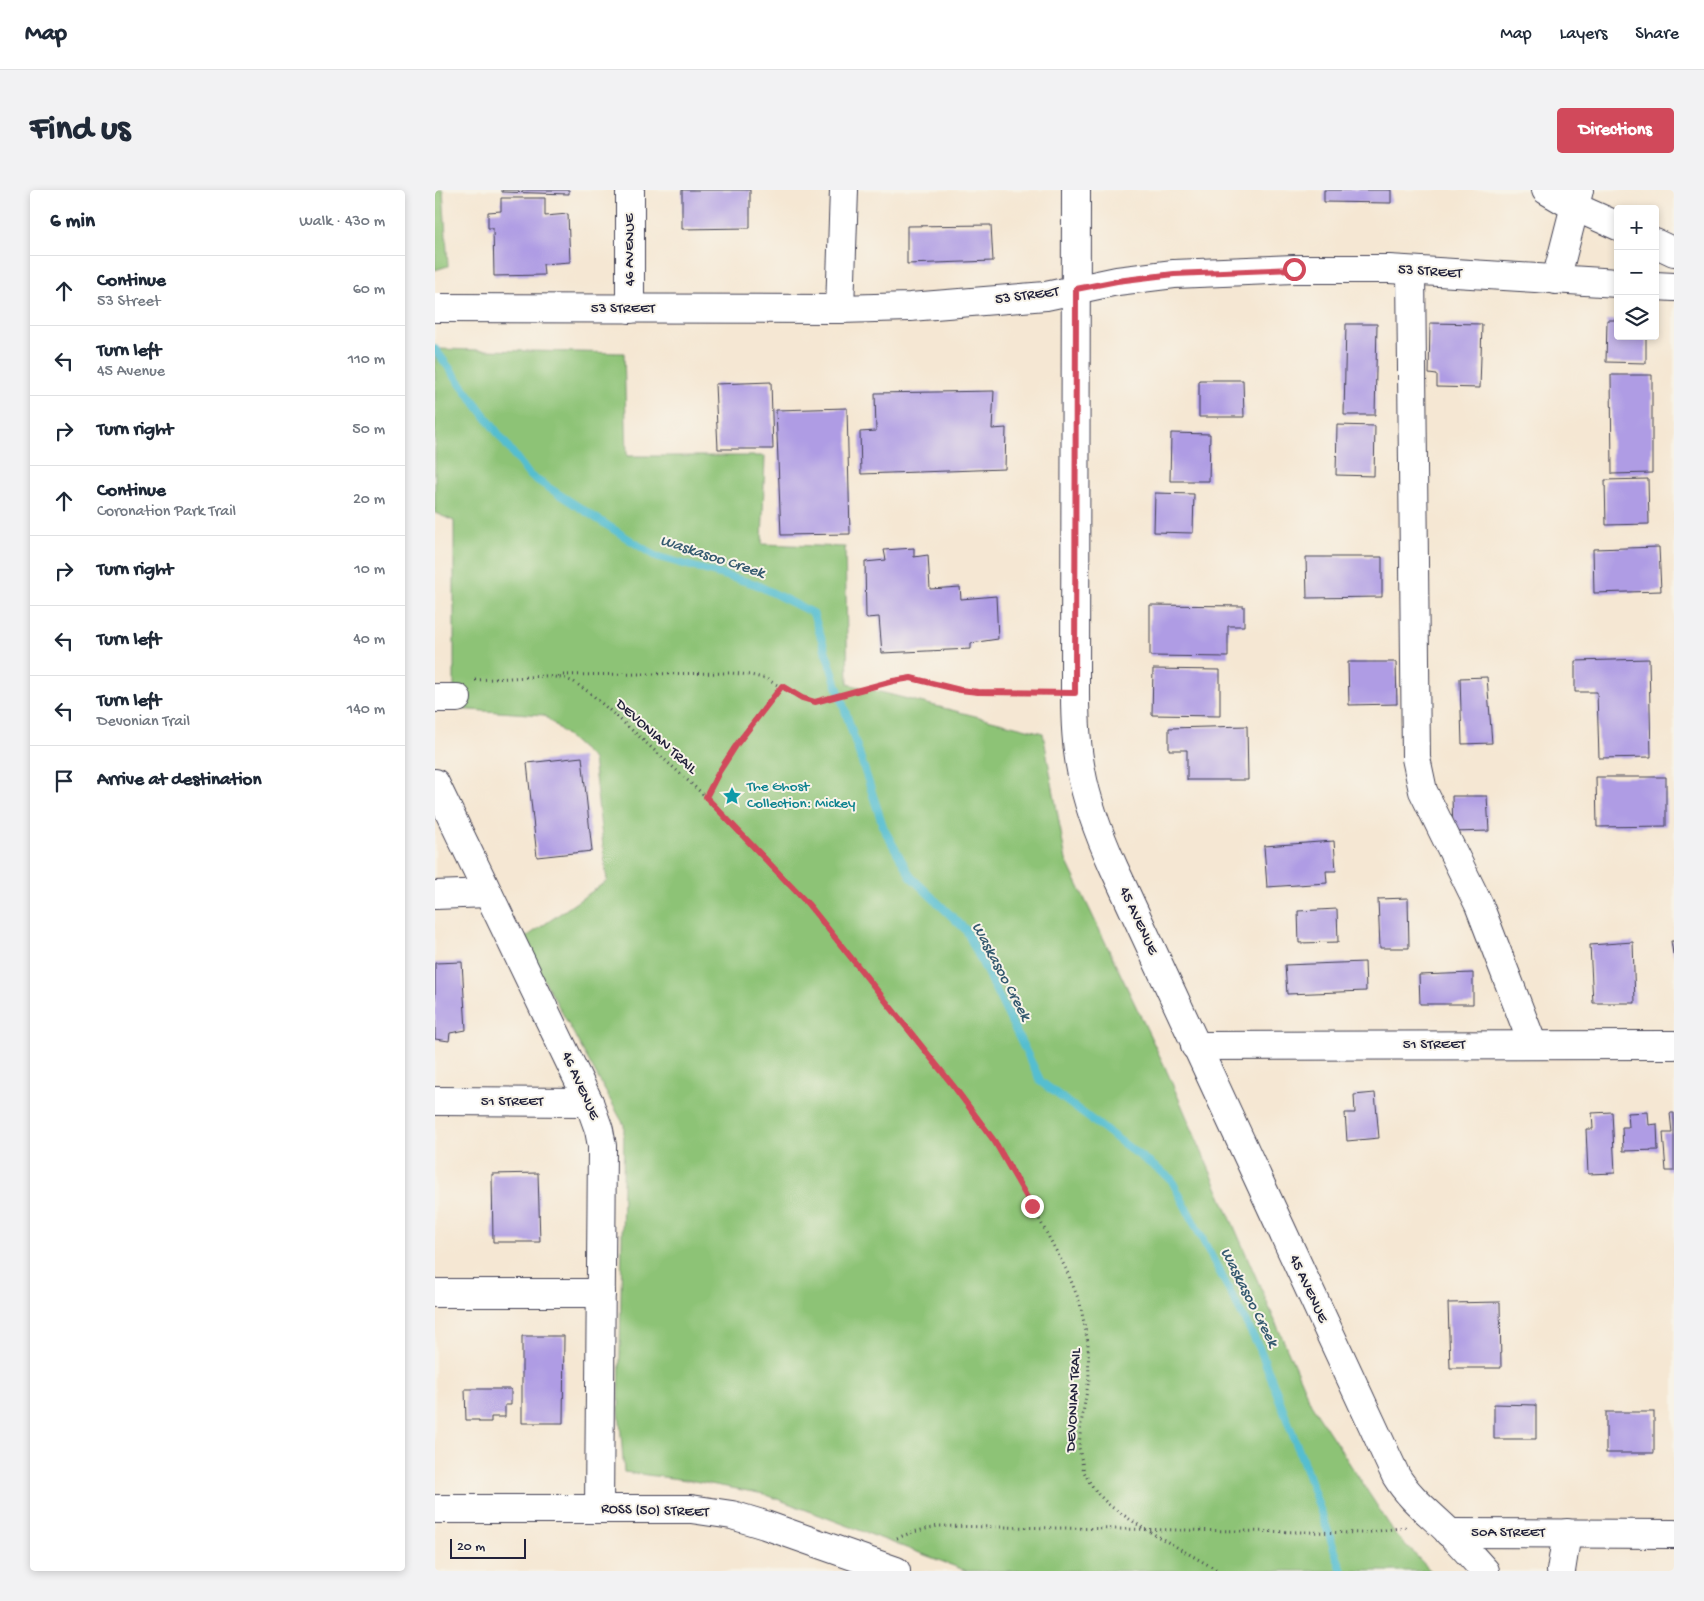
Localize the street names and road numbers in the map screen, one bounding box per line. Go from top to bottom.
street label: 46 AVENUE [621,213,639,286]
street label: 53 STREET [1397,261,1464,283]
street label: 53 STREET [994,283,1061,309]
street label: 53 STREET [591,300,656,318]
street label: DEVONIAN TRAIL [611,695,701,779]
street label: 45 AVENUE [1114,884,1162,958]
street label: 51 STREET [1403,1036,1466,1054]
street label: 46 AVENUE [557,1049,603,1123]
street label: 51 STREET [481,1093,544,1111]
street label: 45 AVENUE [1284,1252,1332,1326]
street label: DEVONIAN TRAIL [1062,1347,1086,1453]
street label: ROSS (50) STREET [601,1500,710,1522]
street label: 50A STREET [1471,1524,1546,1542]

